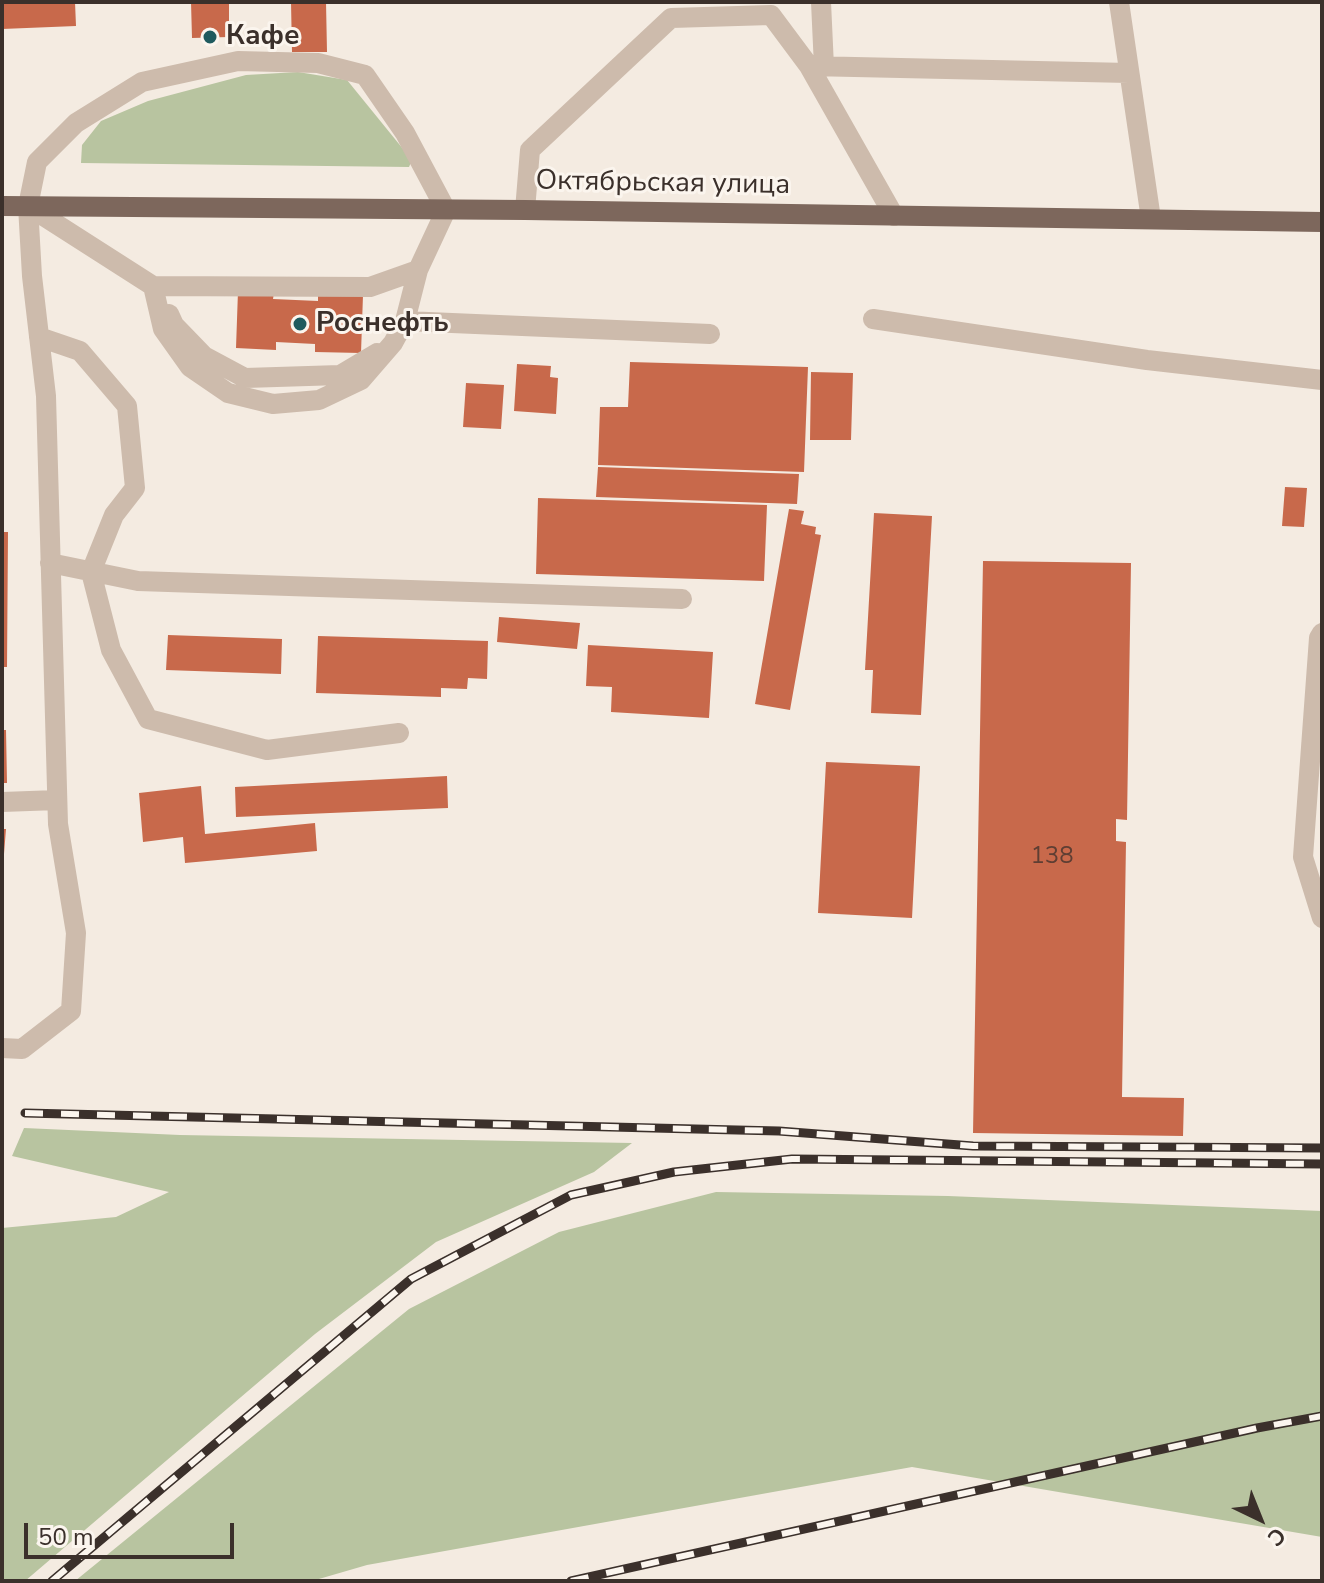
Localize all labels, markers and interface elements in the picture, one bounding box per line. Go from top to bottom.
place label: Кафе [226,20,300,54]
marker: Кафе [201,28,219,46]
street label: Октябрьская улица [535,165,791,203]
place label: Роснефть [316,307,449,341]
marker: Роснефть [291,315,309,333]
house number: 138 [1030,843,1074,871]
north arrow [1220,1479,1300,1559]
scale bar [28,1507,238,1557]
text: С [1261,1520,1292,1553]
text: 50 m [38,1521,94,1553]

